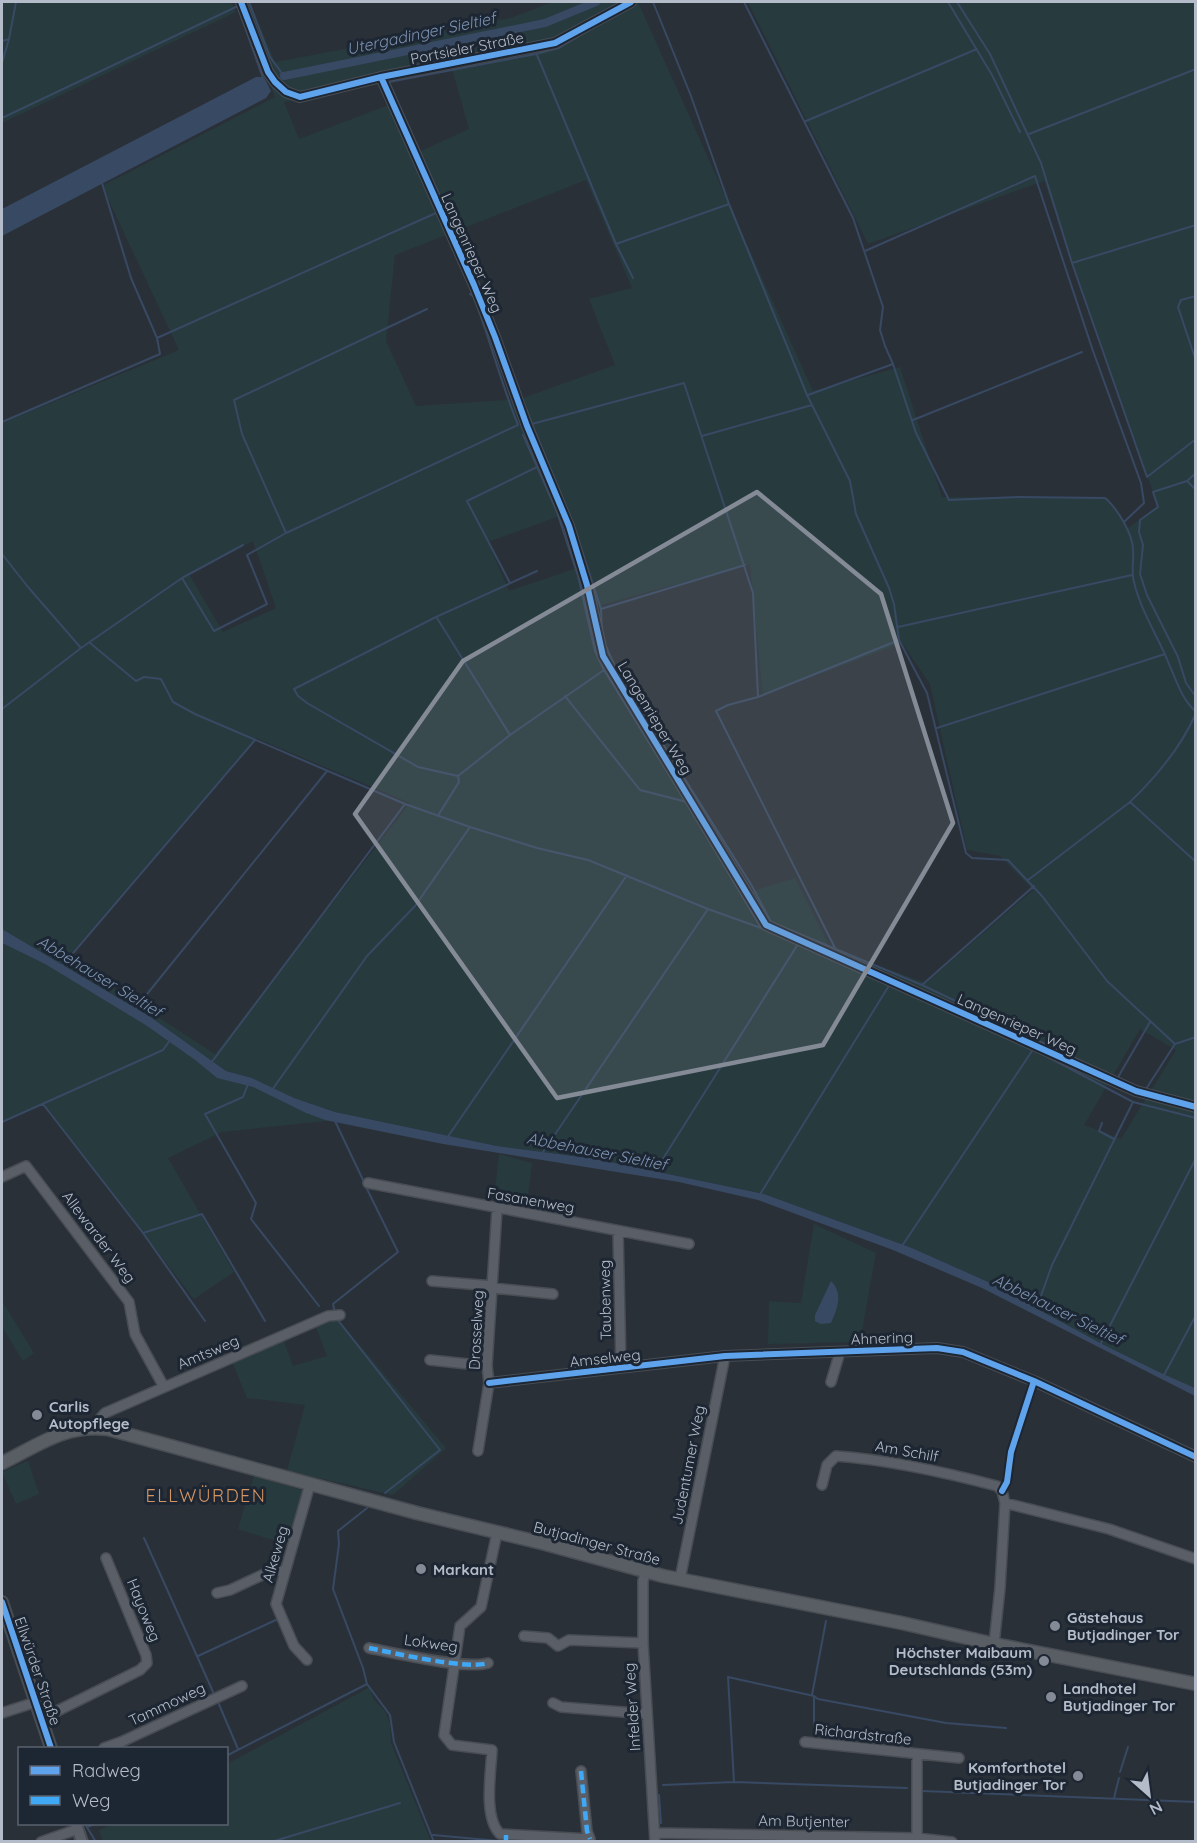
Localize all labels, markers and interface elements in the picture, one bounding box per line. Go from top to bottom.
water label: Utergadinger Sieltief [345,7,500,59]
street label: Portsieler Straße [409,28,525,68]
street label: Langenrieper Weg [437,190,507,316]
street label: Langenrieper Weg [614,658,696,778]
water label: Abbehauser Sieltief [34,931,169,1023]
street label: Langenrieper Weg [954,989,1080,1059]
water label: Abbehauser Sieltief [525,1128,672,1175]
street label: Fasanenweg [486,1183,576,1217]
street label: Allewarder Weg [58,1187,140,1287]
street label: Taubenweg [595,1260,615,1340]
water label: Abbehauser Sieltief [990,1269,1129,1351]
street label: Drosselweg [464,1290,488,1370]
street label: Ahnering [850,1327,914,1349]
street label: Amtsweg [174,1331,242,1373]
street label: Amselweg [569,1345,641,1371]
place label: Carlis Autopflege [49,1397,130,1433]
street label: Judentumer Weg [667,1404,709,1526]
marker: Carlis Autopflege [30,1408,44,1422]
street label: Am Schilf [874,1436,941,1466]
district label: ELLWÜRDEN [146,1484,266,1507]
street label: Butjadinger Straße [531,1517,663,1569]
street label: Alkeweg [258,1523,292,1585]
place label: Markant [433,1560,494,1579]
marker: Markant [414,1562,428,1576]
street label: Hayoweg [123,1576,165,1644]
place label: Gästehaus Butjadinger Tor [1067,1608,1180,1644]
street label: Ellwürder Straße [11,1614,65,1728]
marker: Gästehaus Butjadinger Tor [1048,1619,1062,1633]
street label: Lokweg [403,1630,459,1656]
place label: Höchster Maibaum Deutschlands (53m) [889,1643,1032,1679]
marker: Höchster Maibaum Deutschlands (53m) [1037,1654,1051,1668]
street label: Infelder Weg [619,1662,645,1752]
street label: Tammoweg [126,1678,208,1730]
place label: Landhotel Butjadinger Tor [1063,1679,1176,1715]
marker: Landhotel Butjadinger Tor [1044,1690,1058,1704]
street label: Richardstraße [814,1719,912,1749]
legend [18,1747,228,1825]
place label: Komforthotel Butjadinger Tor [953,1758,1066,1794]
text: Radweg [72,1759,141,1782]
north arrow [1119,1765,1179,1825]
marker: Komforthotel Butjadinger Tor [1071,1769,1085,1783]
text: Weg [72,1789,110,1812]
text: N [1146,1797,1166,1820]
street label: Am Butjenter [758,1811,850,1831]

